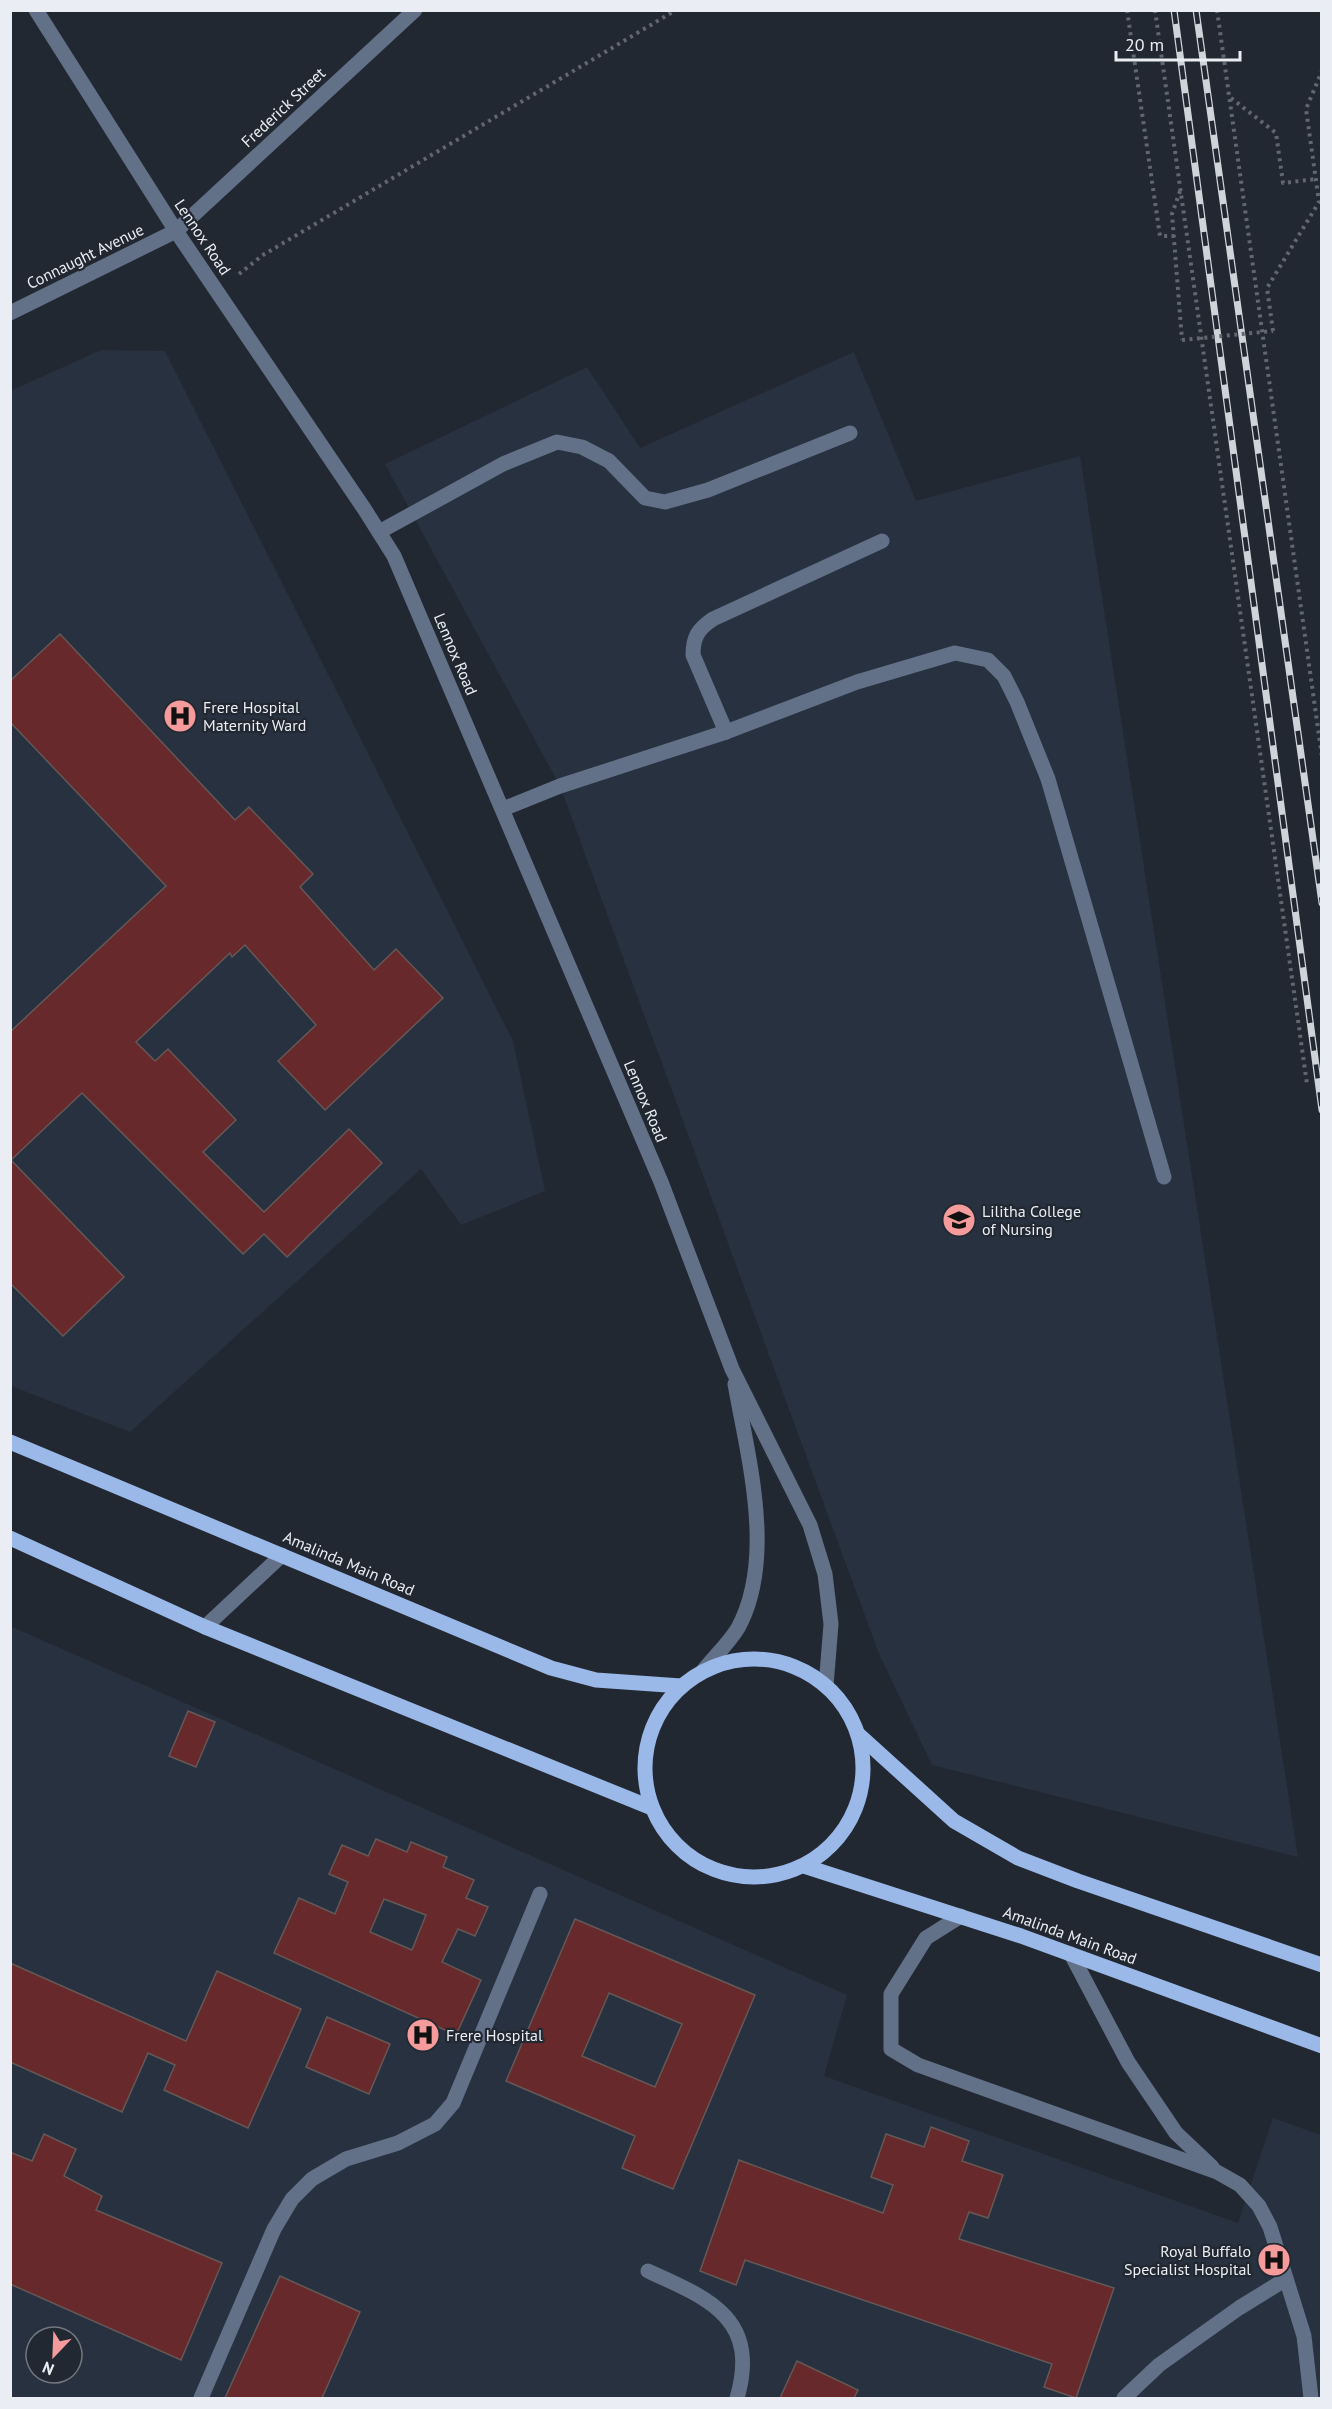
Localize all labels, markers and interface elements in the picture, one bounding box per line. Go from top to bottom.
scale bar [1116,24,1240,62]
text: 20 m [1125,33,1164,56]
street label: Frederick Street [237,63,330,151]
street label: Lennox Road [170,195,236,279]
street label: Connaught Avenue [23,219,147,293]
street label: Lennox Road [430,610,482,698]
place label: Frere Hospital Maternity Ward [203,697,306,735]
hospital icon: Frere Hospital Maternity Ward [162,698,198,734]
street label: Lennox Road [620,1057,672,1145]
place label: Lilitha College of Nursing [982,1201,1081,1239]
school or university icon: Lilitha College of Nursing [941,1202,977,1238]
street label: Amalinda Main Road [280,1526,418,1600]
street label: Amalinda Main Road [1001,1902,1139,1968]
hospital icon: Frere Hospital [405,2017,441,2053]
place label: Frere Hospital [446,2025,543,2045]
place label: Royal Buffalo Specialist Hospital [1124,2241,1251,2279]
hospital icon: Royal Buffalo Specialist Hospital [1256,2242,1292,2278]
north arrow [24,2325,84,2385]
text: N [39,2358,57,2380]

